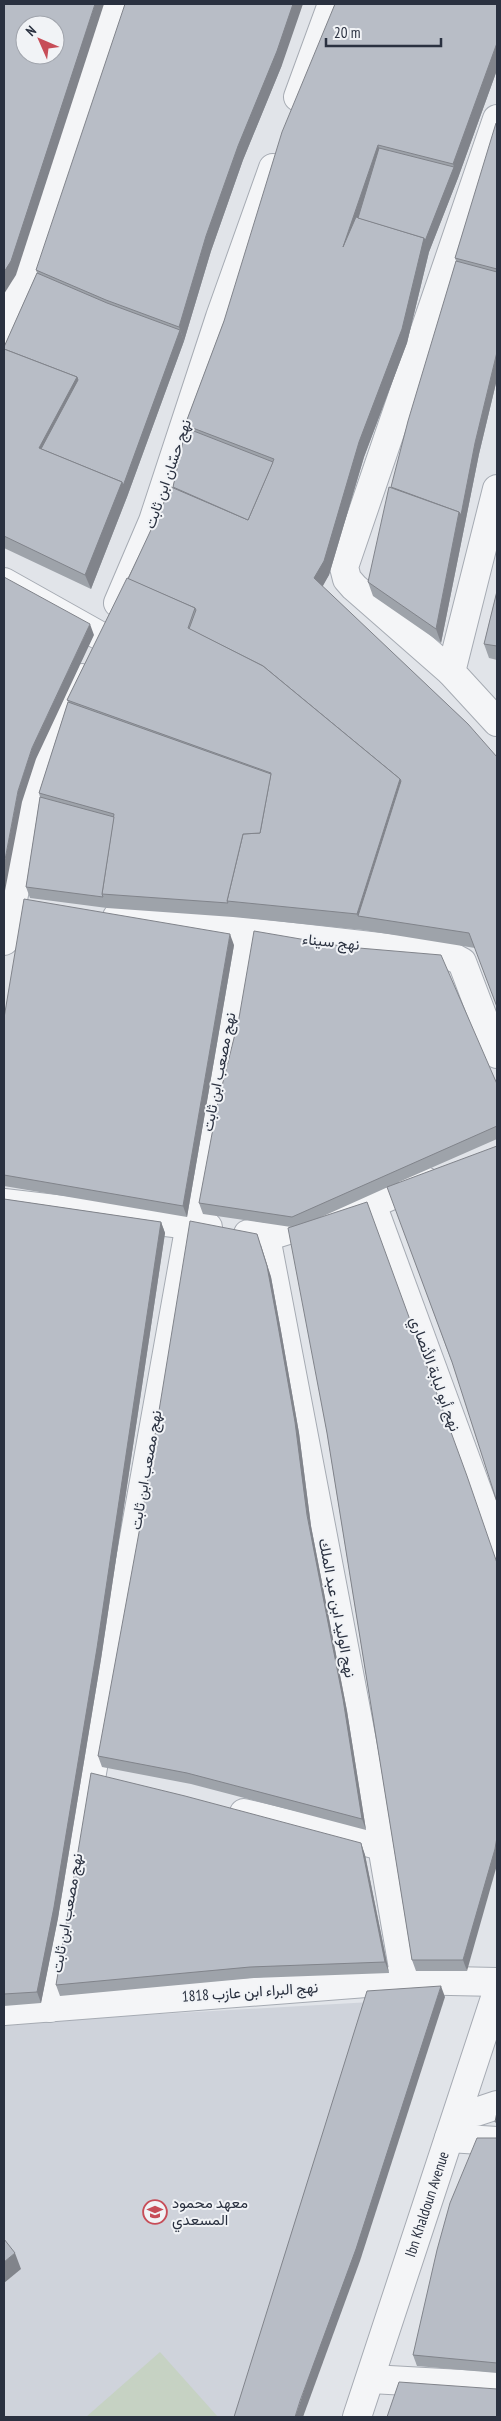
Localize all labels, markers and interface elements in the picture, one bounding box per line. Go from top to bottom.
north arrow [15,15,65,65]
scale bar [326,15,441,47]
text: N [22,22,40,40]
text: 20 m [334,23,360,42]
street label: نهج حسّان ابن ثابت [140,417,197,532]
street label: نهج سيناء [301,929,361,956]
street label: نهج مصعب ابن ثابت [198,1011,241,1133]
street label: نهج أبو لبابة الأنصاري [402,1314,465,1435]
street label: نهج مصعب ابن ثابت [126,1409,167,1531]
street label: نهج الوليد ابن عبد الملك [313,1537,360,1680]
street label: نهج مصعب ابن ثابت [47,1852,88,1974]
street label: نهج البراء ابن عازب 1818 [181,1977,319,2008]
street label: Ibn Khaldoun Avenue [400,2149,453,2259]
place label: معهد محمود المسعدي [172,2193,248,2233]
school or university icon: معهد محمود المسعدي [142,2199,168,2225]

